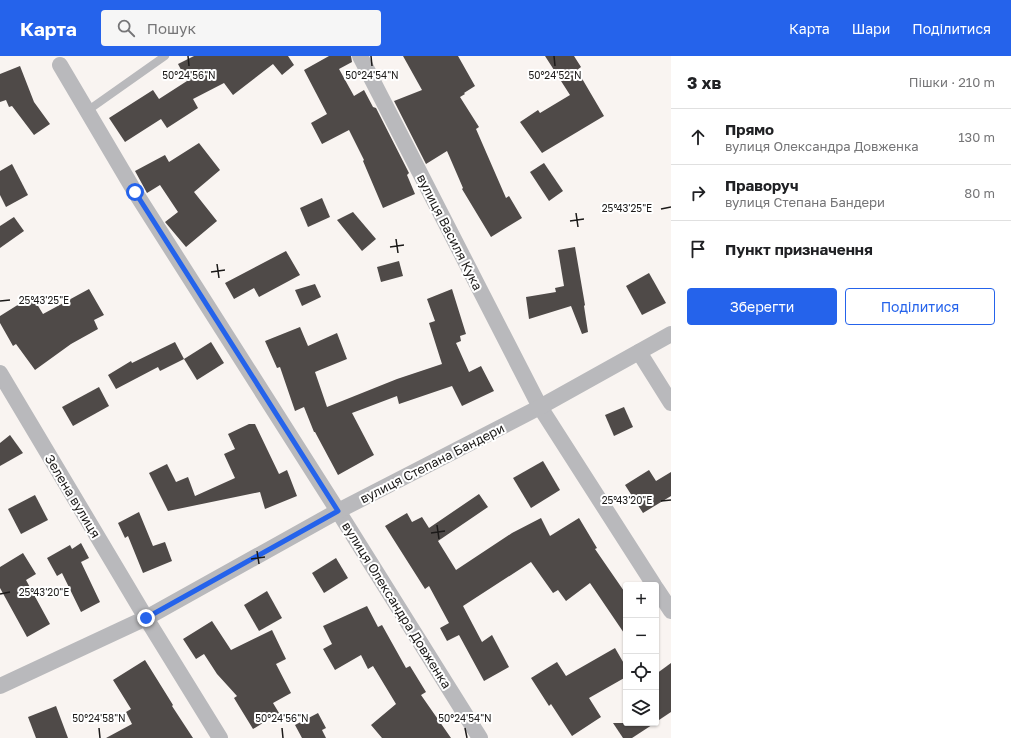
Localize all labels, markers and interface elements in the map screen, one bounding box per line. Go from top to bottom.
search box [101,10,381,46]
text: Карта [20,17,77,40]
icon: search [115,17,137,39]
text: Пошук [147,19,196,37]
text: Карта [789,20,830,37]
text: Шари [852,20,890,37]
text: Поділитися [912,20,991,37]
text: 50°24'56"N [162,69,216,81]
text: 50°24'54"N [345,69,399,81]
text: 50°24'52"N [528,69,582,81]
text: 3 хв [687,72,721,93]
text: Пішки · 210 m [909,74,995,90]
text: Прямо [725,120,774,138]
icon: ahead [687,126,709,148]
text: 130 m [958,129,995,145]
text: вулиця Олександра Довженка [725,138,919,154]
street label: вулиця Василя Кука [414,171,486,293]
text: Праворуч [725,176,799,194]
icon: right [687,182,709,204]
route start [126,183,144,201]
text: 80 m [964,185,995,201]
text: вулиця Степана Бандери [725,194,885,210]
text: 25°43'25"E [602,202,652,214]
icon: arrive [687,238,709,260]
text: Пункт призначення [725,240,873,258]
button: Зберегти [687,288,837,325]
button: Поділитися [845,288,995,325]
text: 25°43'25"E [19,294,69,306]
street label: вулиця Степана Бандери [357,420,507,506]
street label: Зелена вулиця [42,451,104,541]
text: 25°43'20"E [602,494,652,506]
street label: вулиця Олександра Довженка [339,519,455,691]
map controls [623,582,659,726]
button: + [623,582,659,618]
text: 25°43'20"E [19,586,69,598]
route end [137,609,155,627]
button: − [623,618,659,654]
button: locate [623,654,659,690]
button: layers [623,690,659,726]
text: 50°24'58"N [72,712,126,724]
text: 50°24'56"N [255,712,309,724]
text: 50°24'54"N [438,712,492,724]

